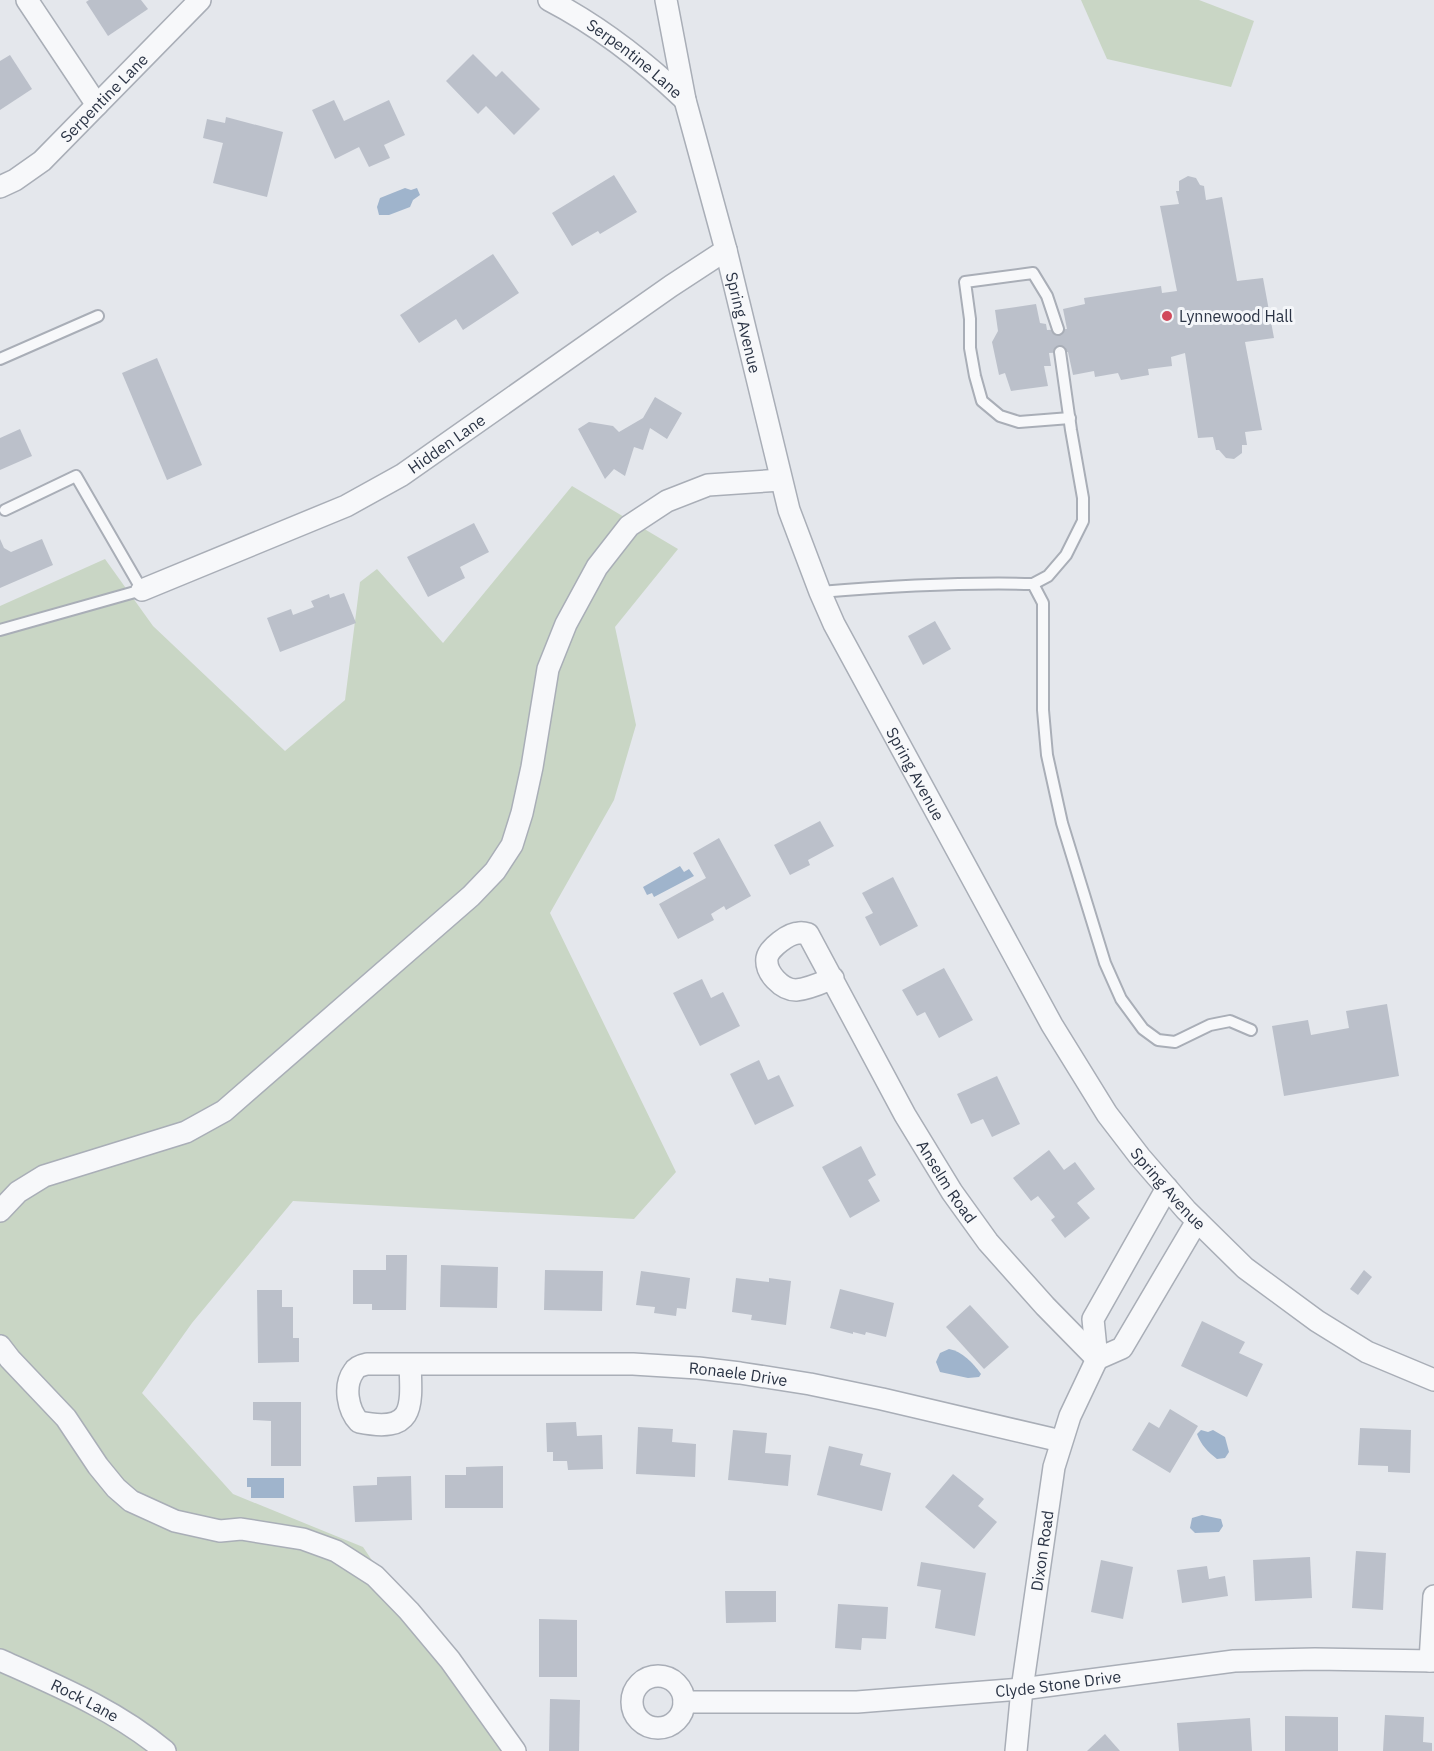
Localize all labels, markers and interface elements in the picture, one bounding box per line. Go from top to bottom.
street label: Serpentine Lane [583,14,687,103]
street label: Serpentine Lane [56,49,152,147]
street label: Spring Avenue [722,270,766,375]
place label: Lynnewood Hall [1179,306,1293,326]
marker: Lynnewood Hall [1160,309,1174,323]
street label: Hidden Lane [404,410,489,478]
street label: Spring Avenue [882,724,949,824]
street label: Anselm Road [913,1136,981,1227]
street label: Spring Avenue [1126,1144,1210,1234]
street label: Ronaele Drive [688,1357,789,1390]
street label: Dixon Road [1026,1509,1058,1592]
street label: Clyde Stone Drive [994,1666,1122,1701]
street label: Rock Lane [48,1674,123,1726]

